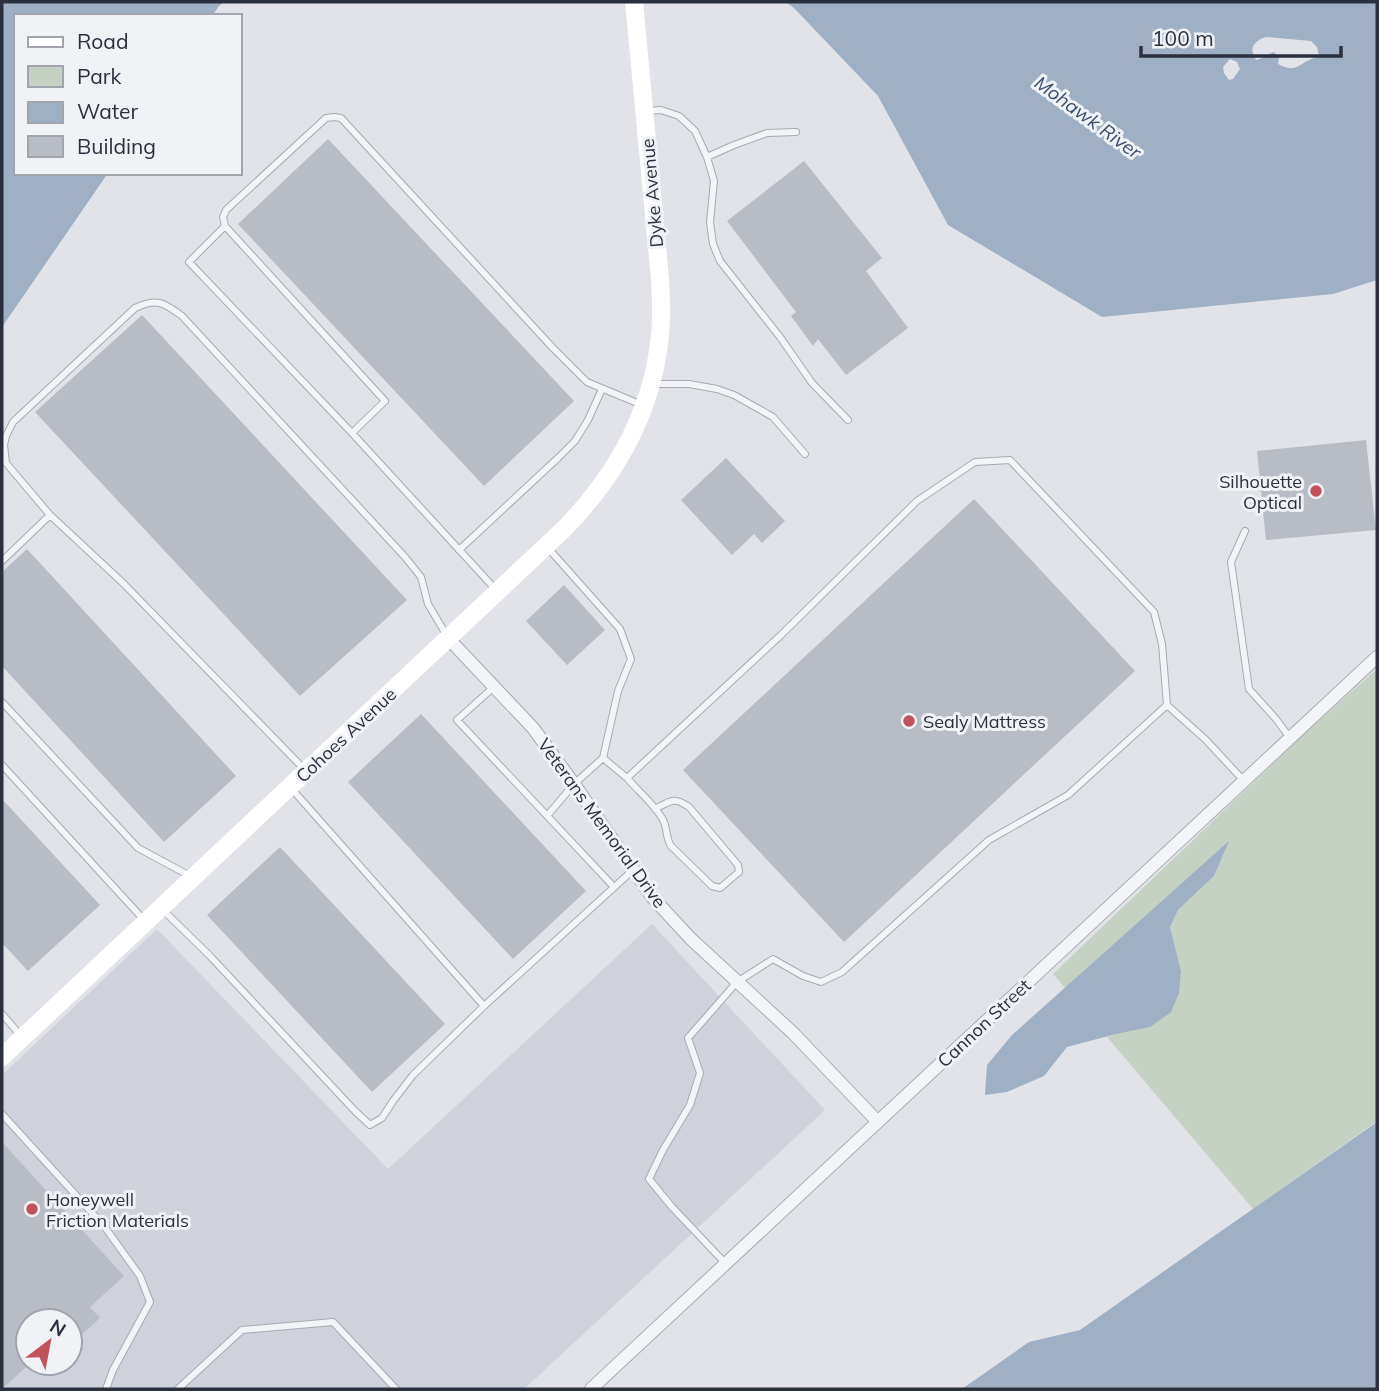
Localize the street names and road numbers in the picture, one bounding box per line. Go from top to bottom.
street label: Dyke Avenue [636,138,668,248]
street label: Cohoes Avenue [291,683,401,787]
street label: Veterans Memorial Drive [533,734,671,912]
street label: Cannon Street [933,974,1035,1072]

